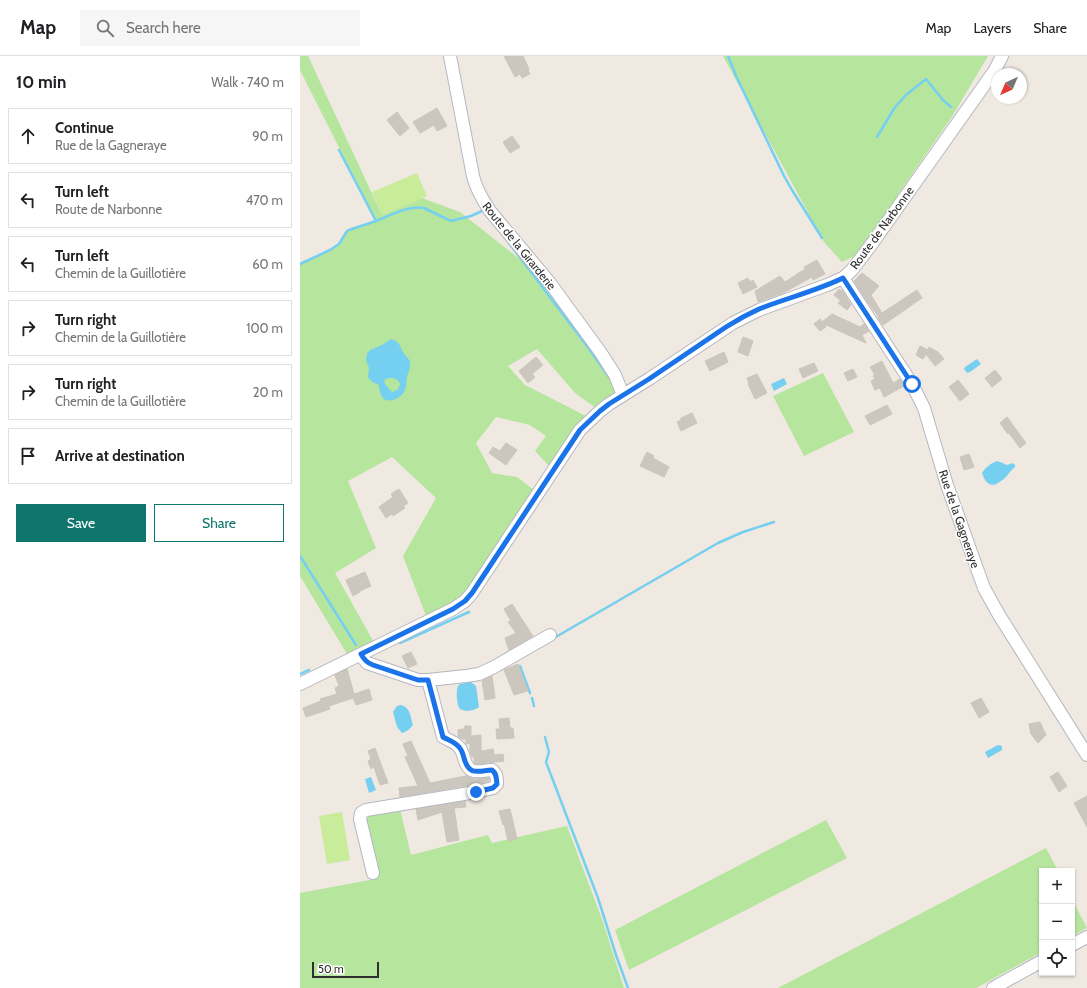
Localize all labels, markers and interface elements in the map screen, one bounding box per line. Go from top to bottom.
search box [80,10,360,46]
text: Map [20,16,56,39]
icon: search [94,17,116,39]
text: Search here [126,19,201,37]
text: Map [926,19,951,37]
text: Layers [973,19,1011,37]
text: Share [1033,19,1067,37]
north arrow [991,68,1027,104]
text: 10 min [16,72,66,92]
text: Walk · 740 m [211,74,284,90]
text: Continue [55,119,114,137]
icon: ahead [17,125,39,147]
text: 90 m [252,128,283,144]
text: Rue de la Gagneraye [55,137,167,153]
text: Turn left [55,183,109,201]
street label: Route de Narbonne [846,183,917,272]
icon: left [17,189,39,211]
text: 470 m [246,192,283,208]
street label: Route de la Girarderie [479,199,559,293]
text: Route de Narbonne [55,201,162,217]
text: Turn left [55,247,109,265]
icon: left [17,253,39,275]
text: 60 m [252,256,283,272]
text: Chemin de la Guillotière [55,265,186,281]
text: Turn right [55,311,116,329]
icon: right [17,317,39,339]
text: 100 m [246,320,283,336]
text: Chemin de la Guillotière [55,329,186,345]
text: Turn right [55,375,116,393]
route start [903,375,921,393]
icon: right [17,381,39,403]
text: 20 m [253,384,283,400]
text: Chemin de la Guillotière [55,393,186,409]
icon: arrive [17,445,39,467]
text: Arrive at destination [55,447,185,465]
street label: Rue de la Gagneraye [936,468,983,570]
button: Save [16,504,146,542]
button: Share [154,504,284,542]
route end [467,783,485,801]
map controls [1039,868,1075,976]
button: + [1039,868,1075,904]
button: − [1039,904,1075,940]
button: locate [1039,940,1075,976]
scale bar [312,960,379,979]
text: 50 m [318,962,344,976]

